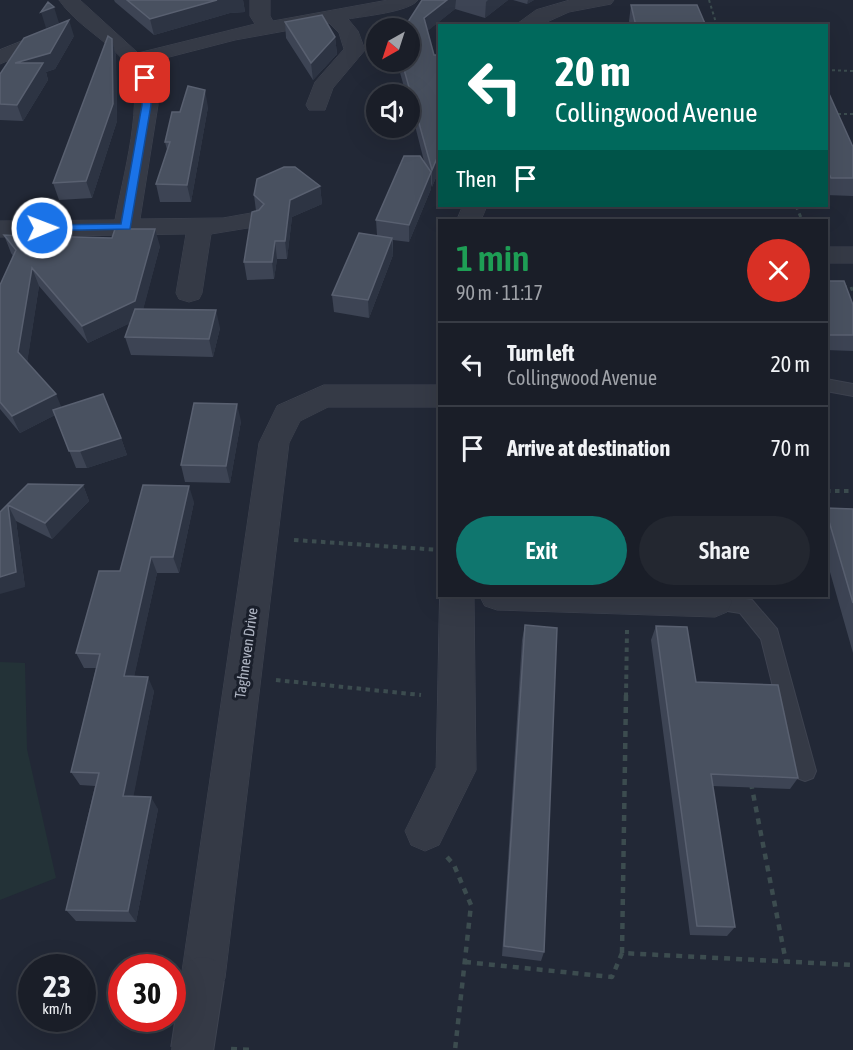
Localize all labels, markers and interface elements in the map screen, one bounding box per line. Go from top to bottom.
north arrow [366,18,420,72]
map controls [366,18,420,138]
text: 20 m [555,47,630,95]
icon: left [456,48,534,126]
pin [119,52,170,103]
icon: arrive [128,61,161,94]
button: sound [366,84,420,138]
text: Collingwood Avenue [555,97,758,128]
icon: arrive [509,162,542,195]
text: Then [456,166,497,192]
position arrow [10,196,74,260]
text: 1 min [456,237,530,279]
button: close [747,239,810,302]
text: 90 m · 11:17 [456,281,543,304]
text: Turn left [507,340,574,366]
icon: left [456,348,489,381]
text: 20 m [770,351,810,377]
text: Collingwood Avenue [507,366,657,389]
icon: arrive [456,432,489,465]
text: Arrive at destination [507,435,670,461]
text: 70 m [770,435,810,461]
button: Exit [456,516,627,585]
button: Share [639,516,810,585]
street label: Taghneven Drive [231,606,261,699]
speed limit sign: 30 [108,954,186,1032]
text: 23 [43,969,71,1003]
text: km/h [42,1000,72,1017]

